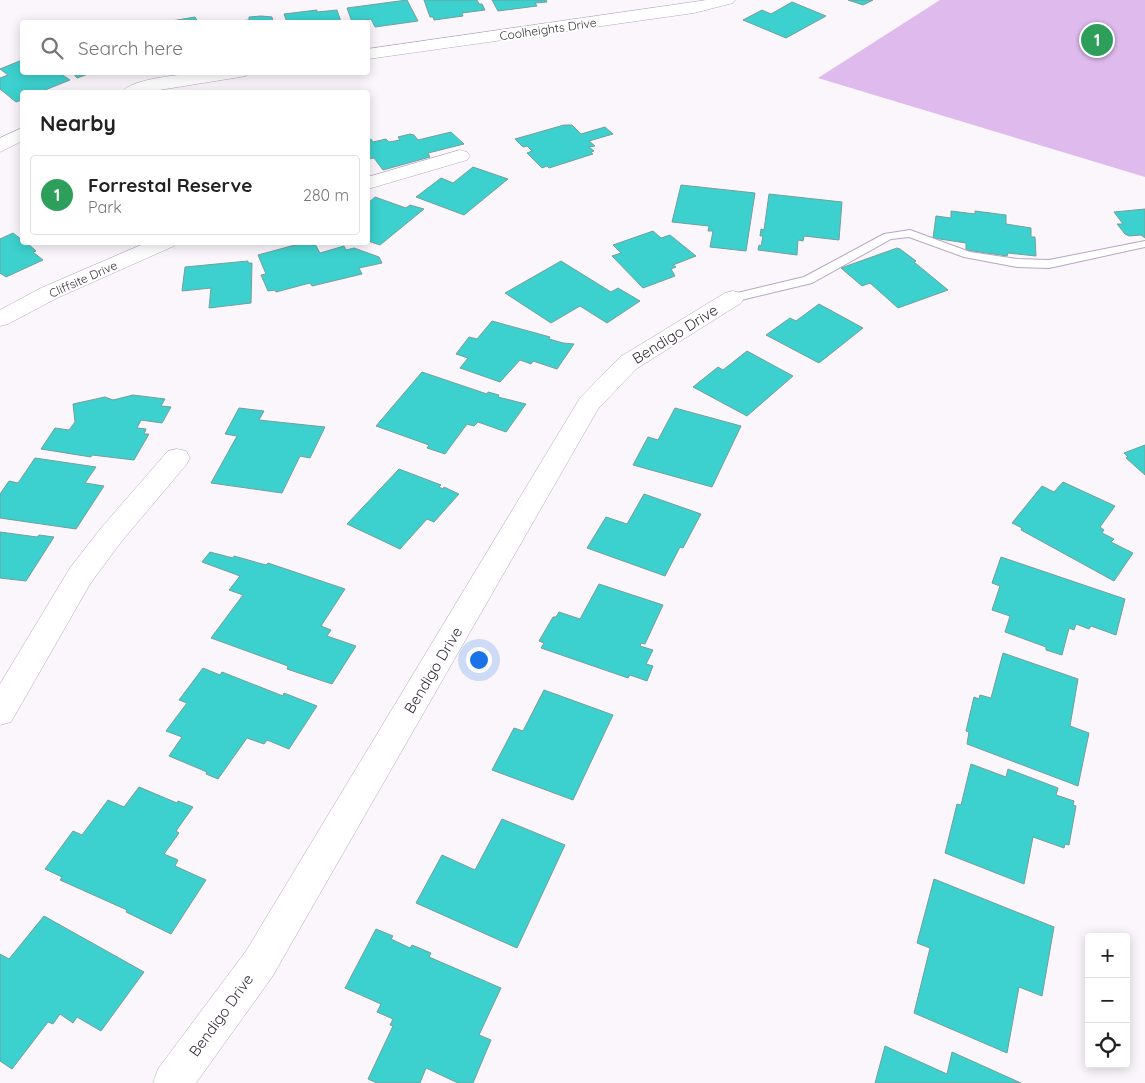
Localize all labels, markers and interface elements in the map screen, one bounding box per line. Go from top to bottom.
street label: Coolheights Drive [499,15,598,43]
search box [20,20,370,75]
pin: 1 [1081,21,1113,59]
icon: search [38,34,66,62]
text: Search here [78,36,183,60]
text: Nearby [40,110,116,136]
text: Forrestal Reserve [88,173,252,197]
text: 1 [54,185,60,205]
text: 280 m [303,185,349,205]
text: Park [88,197,122,217]
street label: Cliffsite Drive [47,257,120,301]
street label: Bendigo Drive [629,300,721,368]
street label: Bendigo Drive [400,623,466,717]
your location [466,647,492,673]
map controls [1085,933,1130,1068]
button: + [1085,933,1130,978]
street label: Bendigo Drive [185,970,257,1060]
button: − [1085,978,1130,1023]
button: locate [1085,1023,1130,1068]

